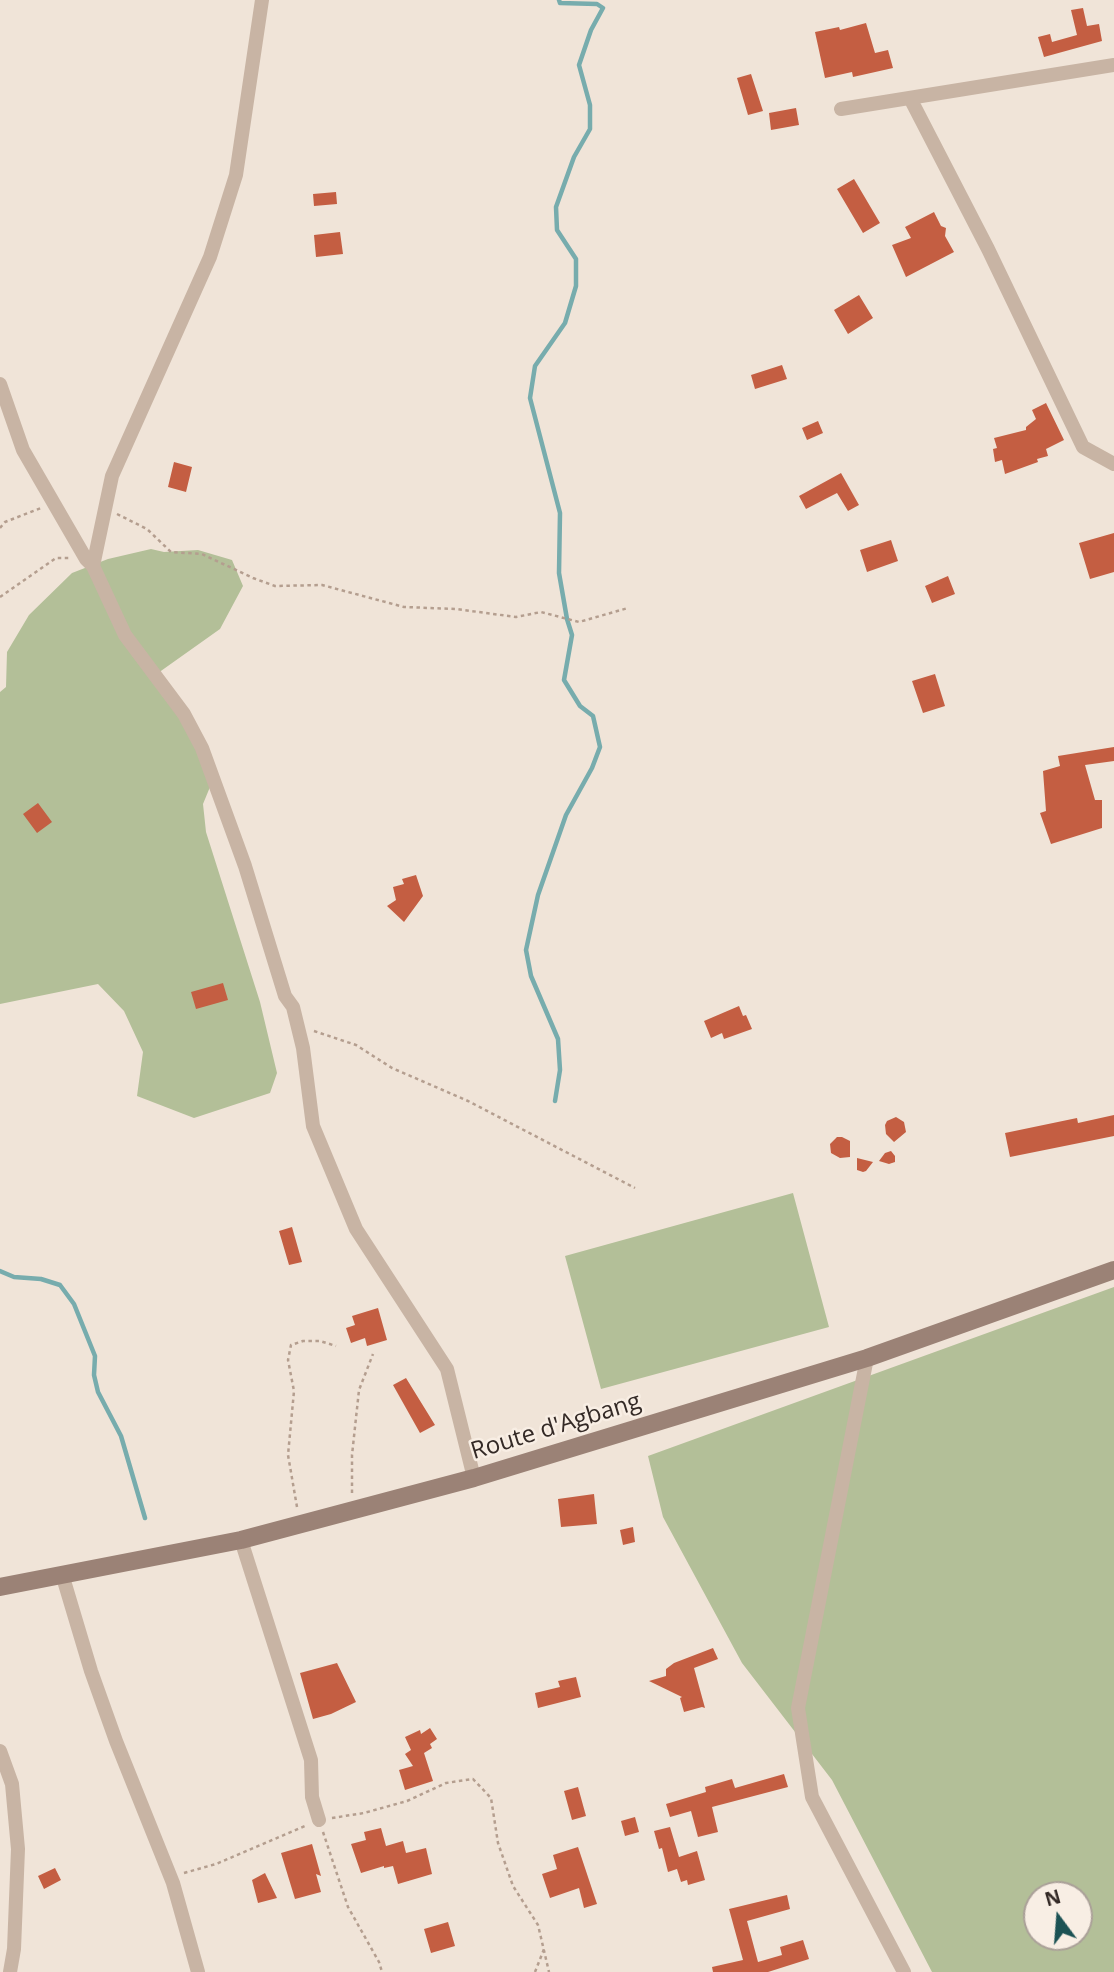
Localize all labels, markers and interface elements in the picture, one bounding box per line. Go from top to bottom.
street label: Route d'Agbang [468,1387,644,1467]
north arrow [1023,1881,1093,1951]
text: N [1042,1883,1064,1912]

